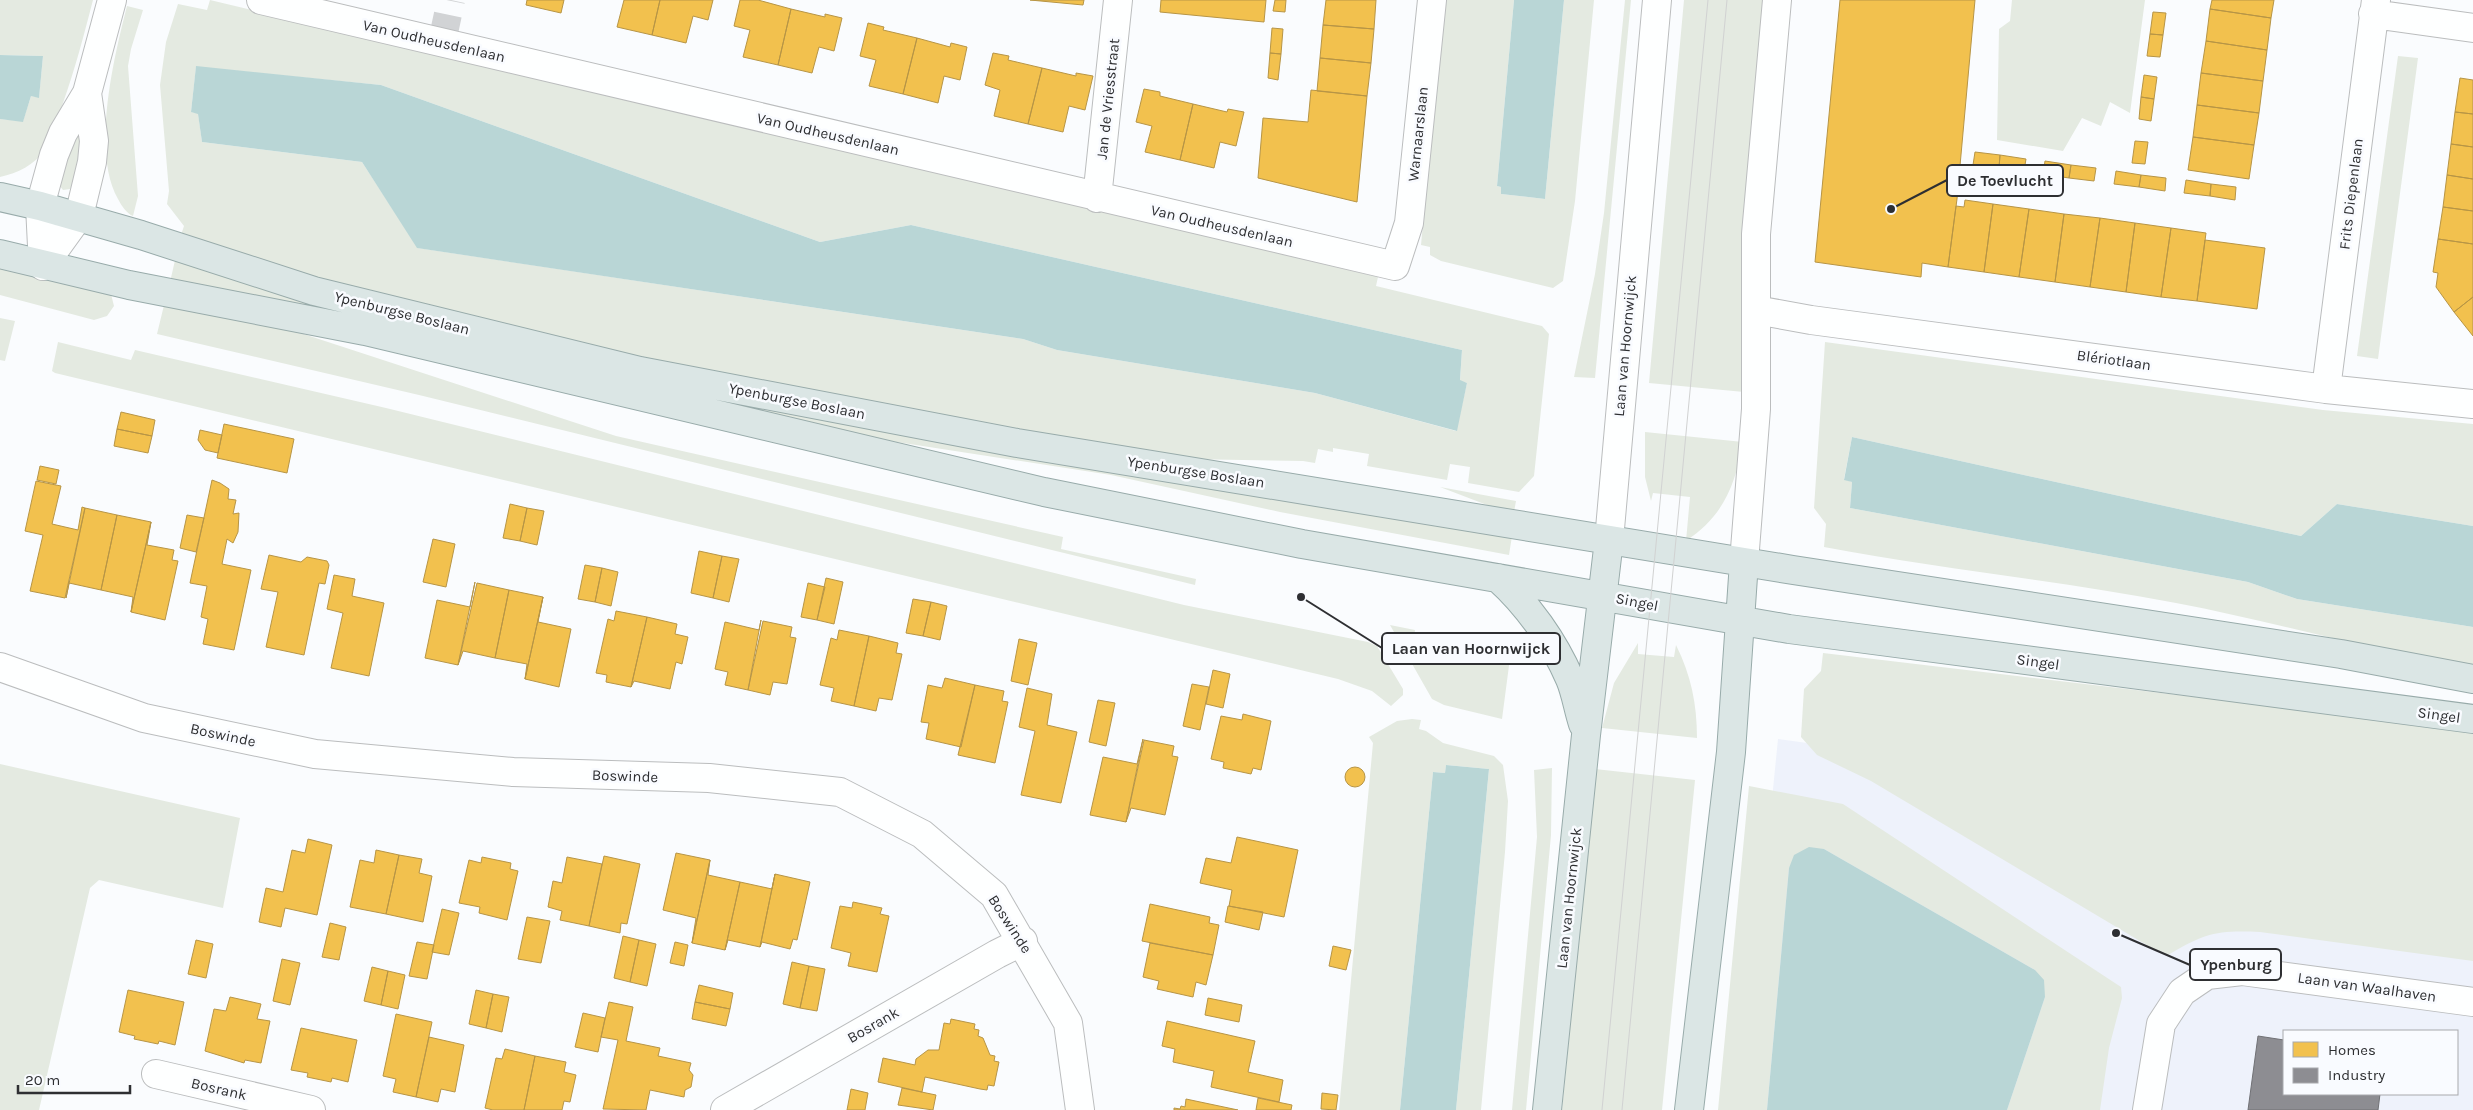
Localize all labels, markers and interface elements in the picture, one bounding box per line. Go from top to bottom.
street label: Van Oudheusdenlaan [361,16,507,66]
street label: Jan de Vriesstraat [1093,37,1123,161]
street label: Warnaarslaan [1404,86,1432,182]
street label: Van Oudheusdenlaan [755,109,901,159]
street label: Frits Diepenlaan [2335,137,2367,251]
callout: De Toevlucht [1947,165,2063,196]
text: De Toevlucht [1957,171,2053,190]
street label: Van Oudheusdenlaan [1149,201,1295,251]
street label: Laan van Hoornwijck [1610,275,1640,417]
street label: Ypenburgse Boslaan [333,287,471,339]
street label: Blériotlaan [2076,346,2152,374]
street label: Ypenburgse Boslaan [727,379,867,423]
street label: Ypenburgse Boslaan [1126,452,1266,492]
street label: Singel [1614,589,1660,615]
callout: Laan van Hoornwijck [1382,633,1560,664]
text: Laan van Hoornwijck [1392,639,1551,658]
street label: Singel [2015,650,2061,674]
street label: Singel [2416,703,2462,727]
street label: Boswinde [189,719,257,751]
street label: Boswinde [592,766,658,786]
street label: Laan van Hoornwijck [1553,827,1585,969]
street label: Boswinde [984,891,1036,957]
callout: Ypenburg [2190,949,2281,980]
text: Ypenburg [2200,955,2272,974]
street label: Laan van Waalhaven [2297,968,2437,1006]
street label: Bosrank [844,1003,902,1047]
legend [2283,1030,2458,1095]
text: Homes [2328,1041,2376,1059]
scale bar [18,1062,130,1094]
text: Industry [2328,1066,2385,1084]
text: 20 m [25,1071,60,1089]
street label: Bosrank [189,1074,249,1104]

